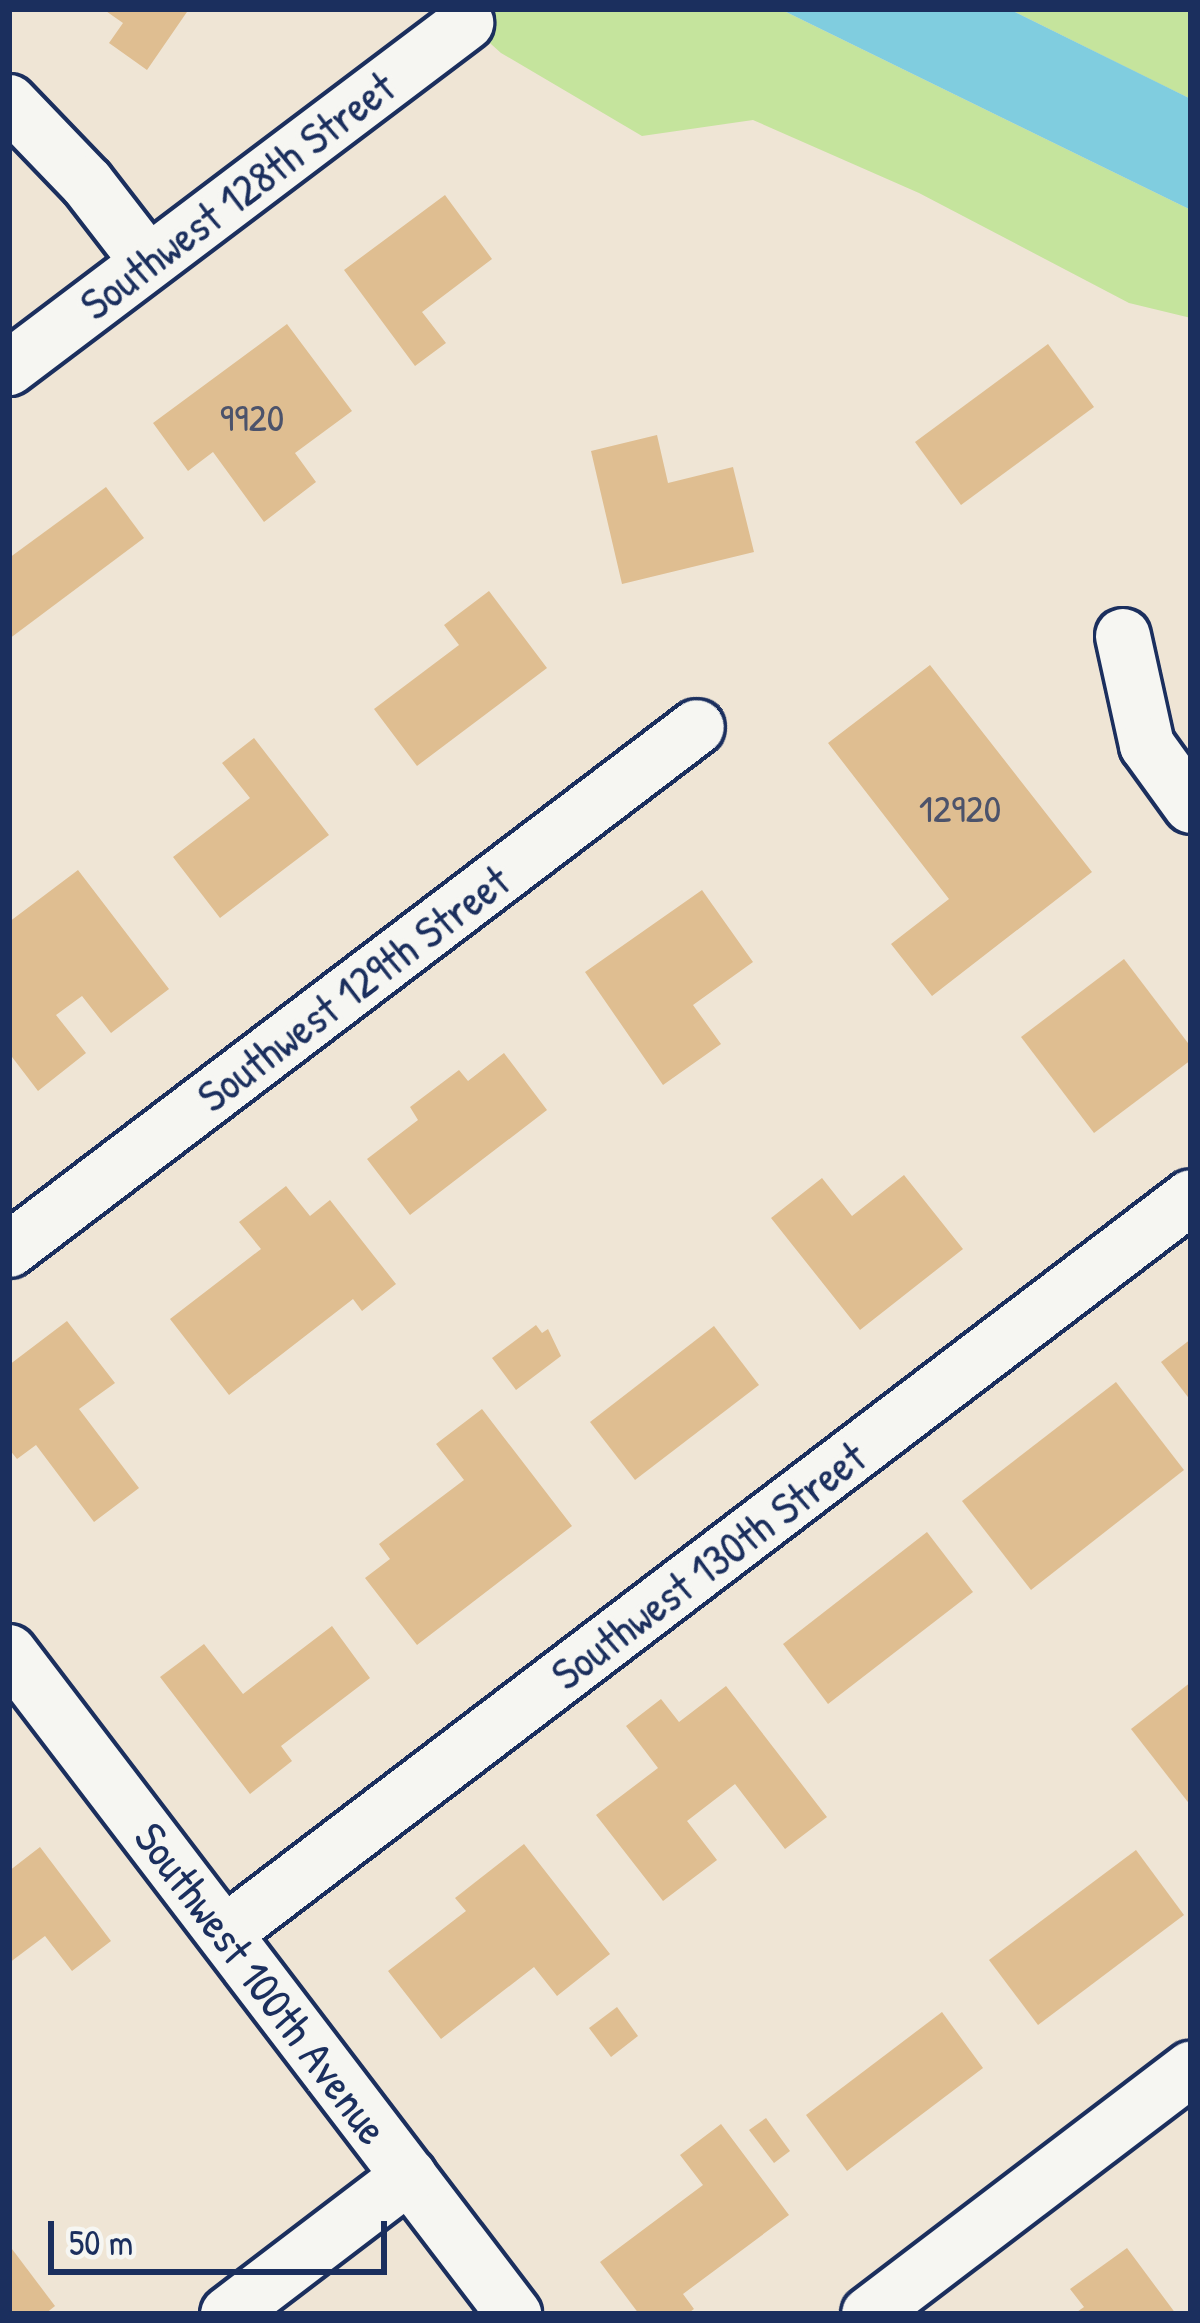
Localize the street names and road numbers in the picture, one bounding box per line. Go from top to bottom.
street label: Southwest 128th Street [69,59,405,331]
street label: Southwest 129th Street [186,853,520,1123]
street label: Southwest 130th Street [540,1429,876,1701]
street label: Southwest 100th Avenue [124,1812,400,2154]

